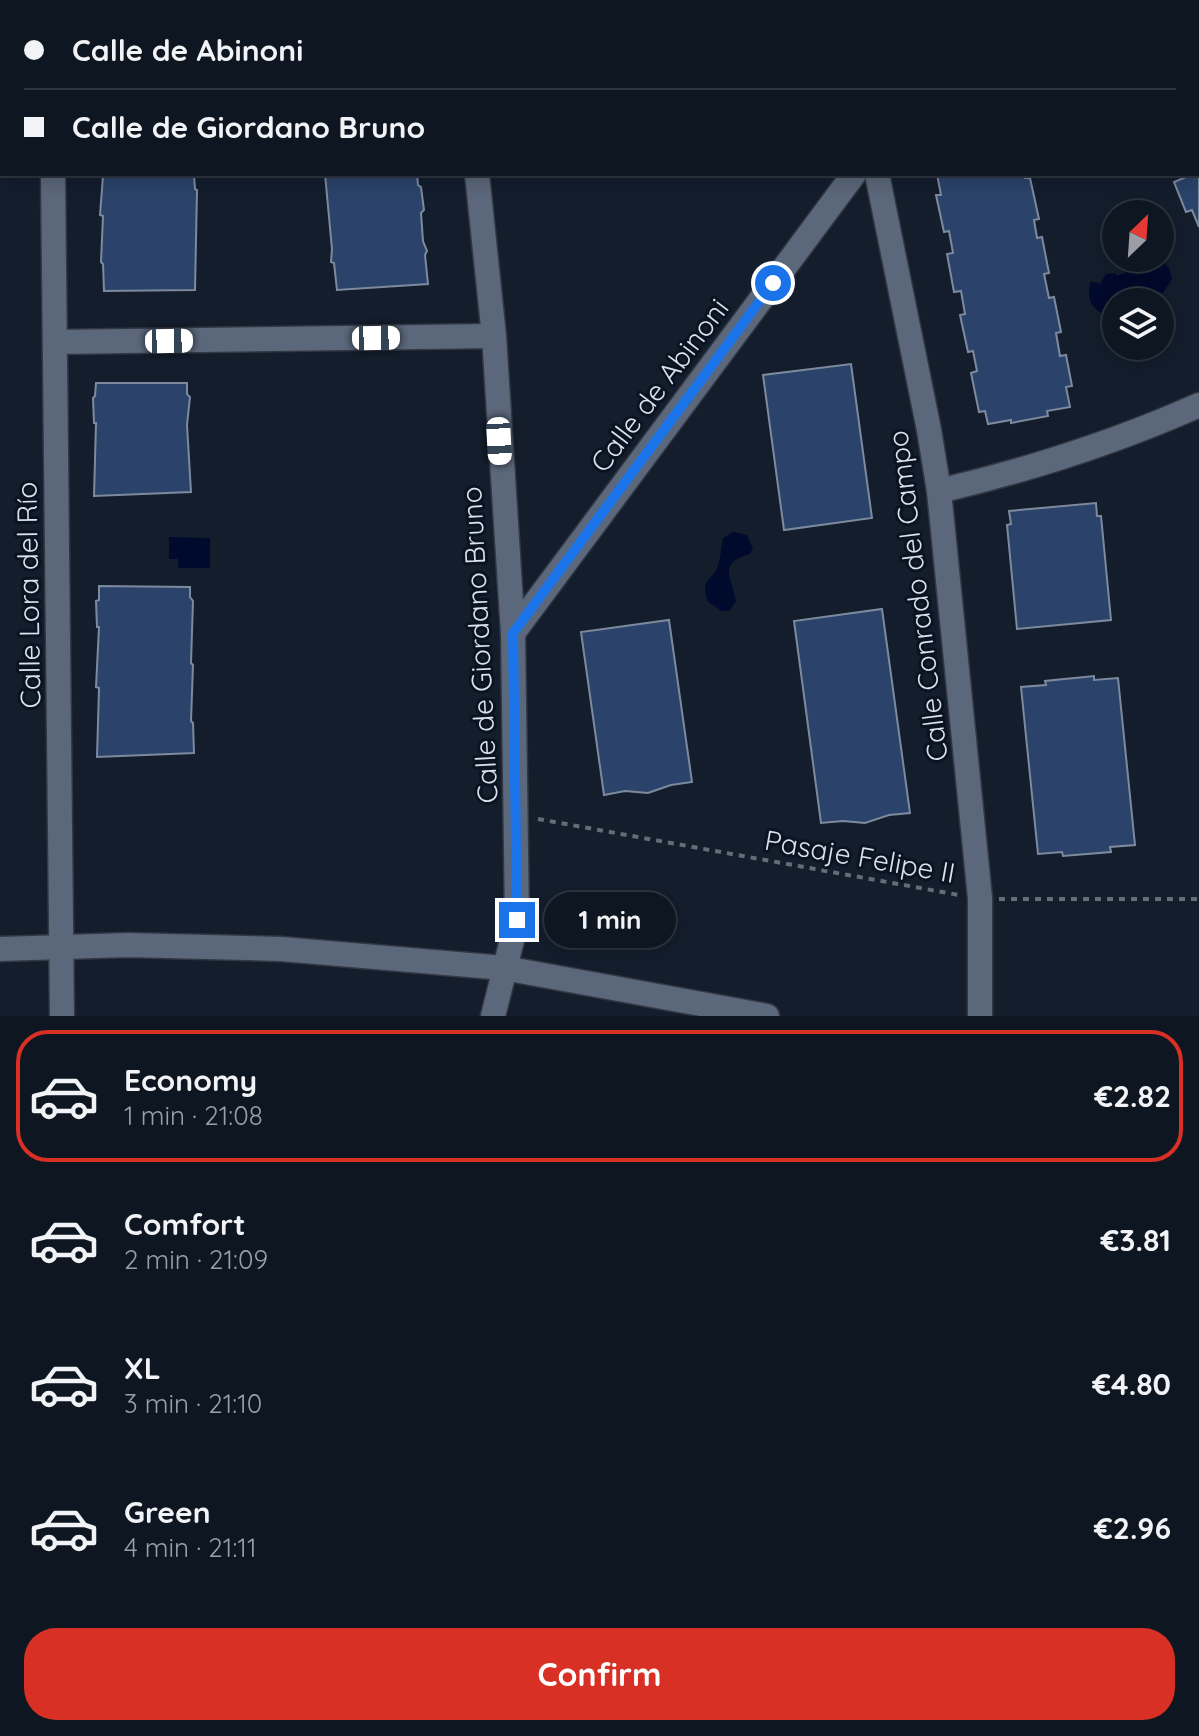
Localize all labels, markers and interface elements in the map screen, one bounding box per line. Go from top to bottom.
text: Calle de Abinoni [72,31,303,69]
text: Calle de Giordano Bruno [72,108,425,146]
north arrow [1102,200,1174,272]
map controls [1102,200,1174,360]
route start [755,265,791,301]
button: layers [1102,288,1174,360]
street label: Calle de Abinoni [582,291,736,479]
car [352,326,400,350]
car [145,329,193,353]
car [486,416,512,466]
street label: Calle Conrado del Campo [879,429,955,763]
street label: Calle Lora del Río [9,481,47,709]
street label: Calle de Giordano Bruno [453,486,505,804]
street label: Pasaje Felipe II [762,822,958,890]
callout: 1 min [545,892,677,948]
route end [499,902,535,938]
text: 1 min [579,903,642,936]
icon: car [28,1060,100,1132]
text: Economy [124,1061,257,1099]
text: €2.82 [1094,1077,1171,1115]
text: 1 min · 21:08 [124,1099,263,1132]
icon: car [28,1204,100,1276]
text: Comfort [124,1205,245,1243]
text: €3.81 [1101,1221,1171,1259]
text: 2 min · 21:09 [124,1243,268,1276]
icon: car [28,1348,100,1420]
text: XL [124,1349,161,1387]
text: €4.80 [1092,1365,1171,1403]
text: 3 min · 21:10 [124,1387,262,1420]
icon: car [28,1492,100,1564]
text: Green [124,1493,211,1531]
text: €2.96 [1094,1509,1171,1547]
text: 4 min · 21:11 [124,1531,257,1564]
button: Confirm [24,1628,1175,1720]

